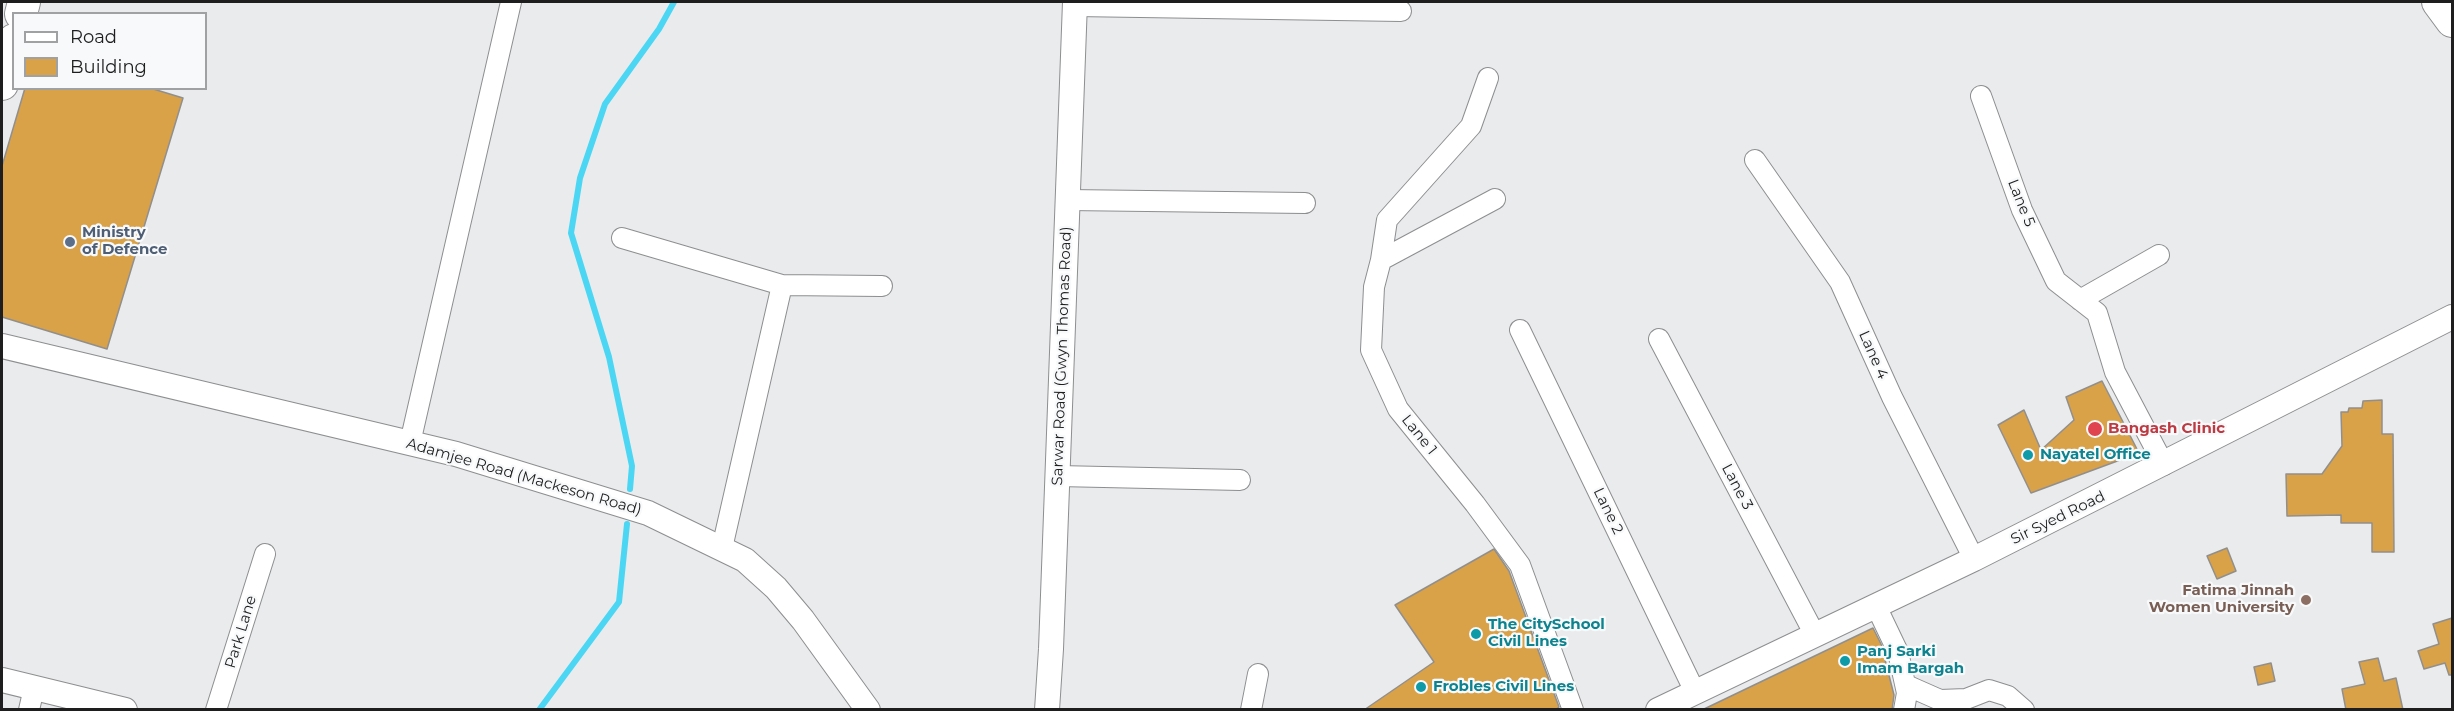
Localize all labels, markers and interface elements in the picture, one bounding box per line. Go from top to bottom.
legend [12,12,207,90]
text: Road [70,26,117,48]
text: Building [70,56,147,78]
street label: Lane 5 [2003,177,2039,229]
place label: Ministry of Defence [82,224,168,259]
street label: Sarwar Road (Gwyn Thomas Road) [1048,226,1076,486]
marker: Ministry of Defence [63,235,77,249]
street label: Lane 4 [1854,328,1892,382]
street label: Lane 1 [1397,411,1441,459]
marker: Bangash Clinic [2086,420,2104,438]
place label: Bangash Clinic [2108,420,2225,438]
street label: Adamjee Road (Mackeson Road) [404,435,644,519]
place label: Nayatel Office [2040,446,2151,464]
marker: Nayatel Office [2021,448,2035,462]
street label: Lane 3 [1717,461,1757,513]
street label: Lane 2 [1589,485,1627,537]
street label: Sir Syed Road [2008,487,2108,549]
place label: Fatima Jinnah Women University [2149,582,2294,617]
street label: Park Lane [221,593,261,671]
marker: Fatima Jinnah Women University [2299,593,2313,607]
place label: The CitySchool Civil Lines [1488,616,1605,651]
marker: The CitySchool Civil Lines [1469,627,1483,641]
place label: Panj Sarki Imam Bargah [1857,643,1964,678]
marker: Panj Sarki Imam Bargah [1838,654,1852,668]
place label: Frobles Civil Lines [1433,678,1574,696]
marker: Frobles Civil Lines [1414,680,1428,694]

